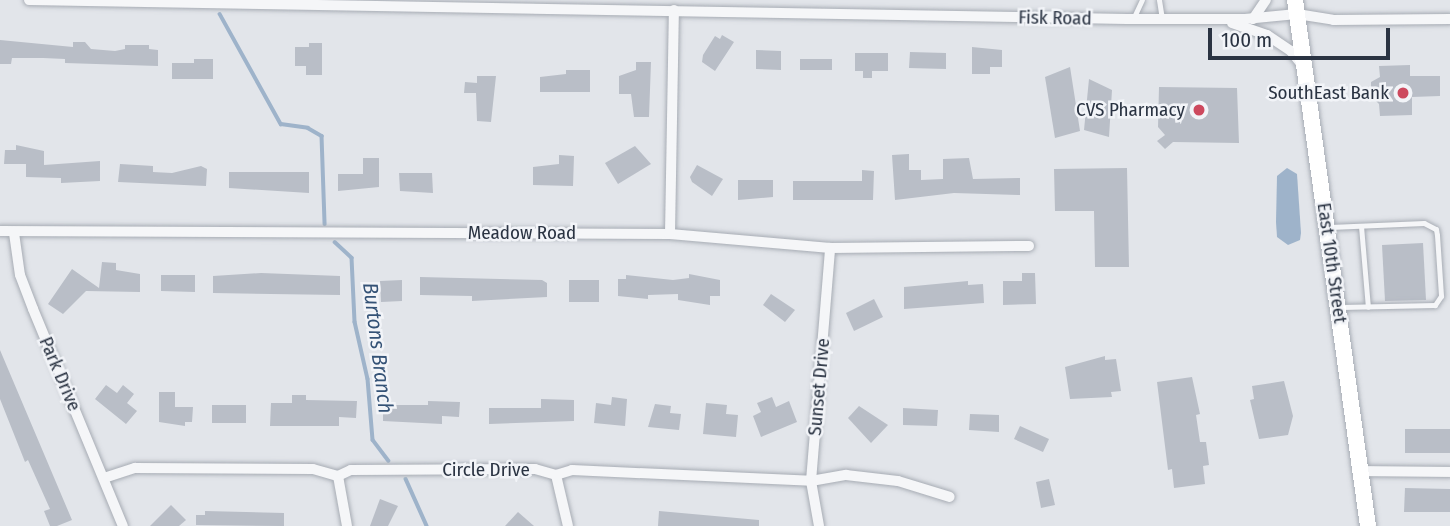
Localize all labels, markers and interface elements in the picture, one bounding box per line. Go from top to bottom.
street label: Fisk Road [1018,6,1092,30]
scale bar [1212,14,1394,58]
text: 100 m [1221,27,1272,53]
place label: SouthEast Bank [1268,82,1389,104]
marker: SouthEast Bank [1395,85,1411,101]
place label: CVS Pharmacy [1076,99,1185,121]
marker: CVS Pharmacy [1191,102,1207,118]
street label: East 10th Street [1312,201,1352,325]
street label: Meadow Road [468,222,576,244]
water label: Burtons Branch [357,281,399,415]
street label: Park Drive [34,333,86,415]
street label: Sunset Drive [803,337,835,437]
street label: Circle Drive [442,459,530,481]

